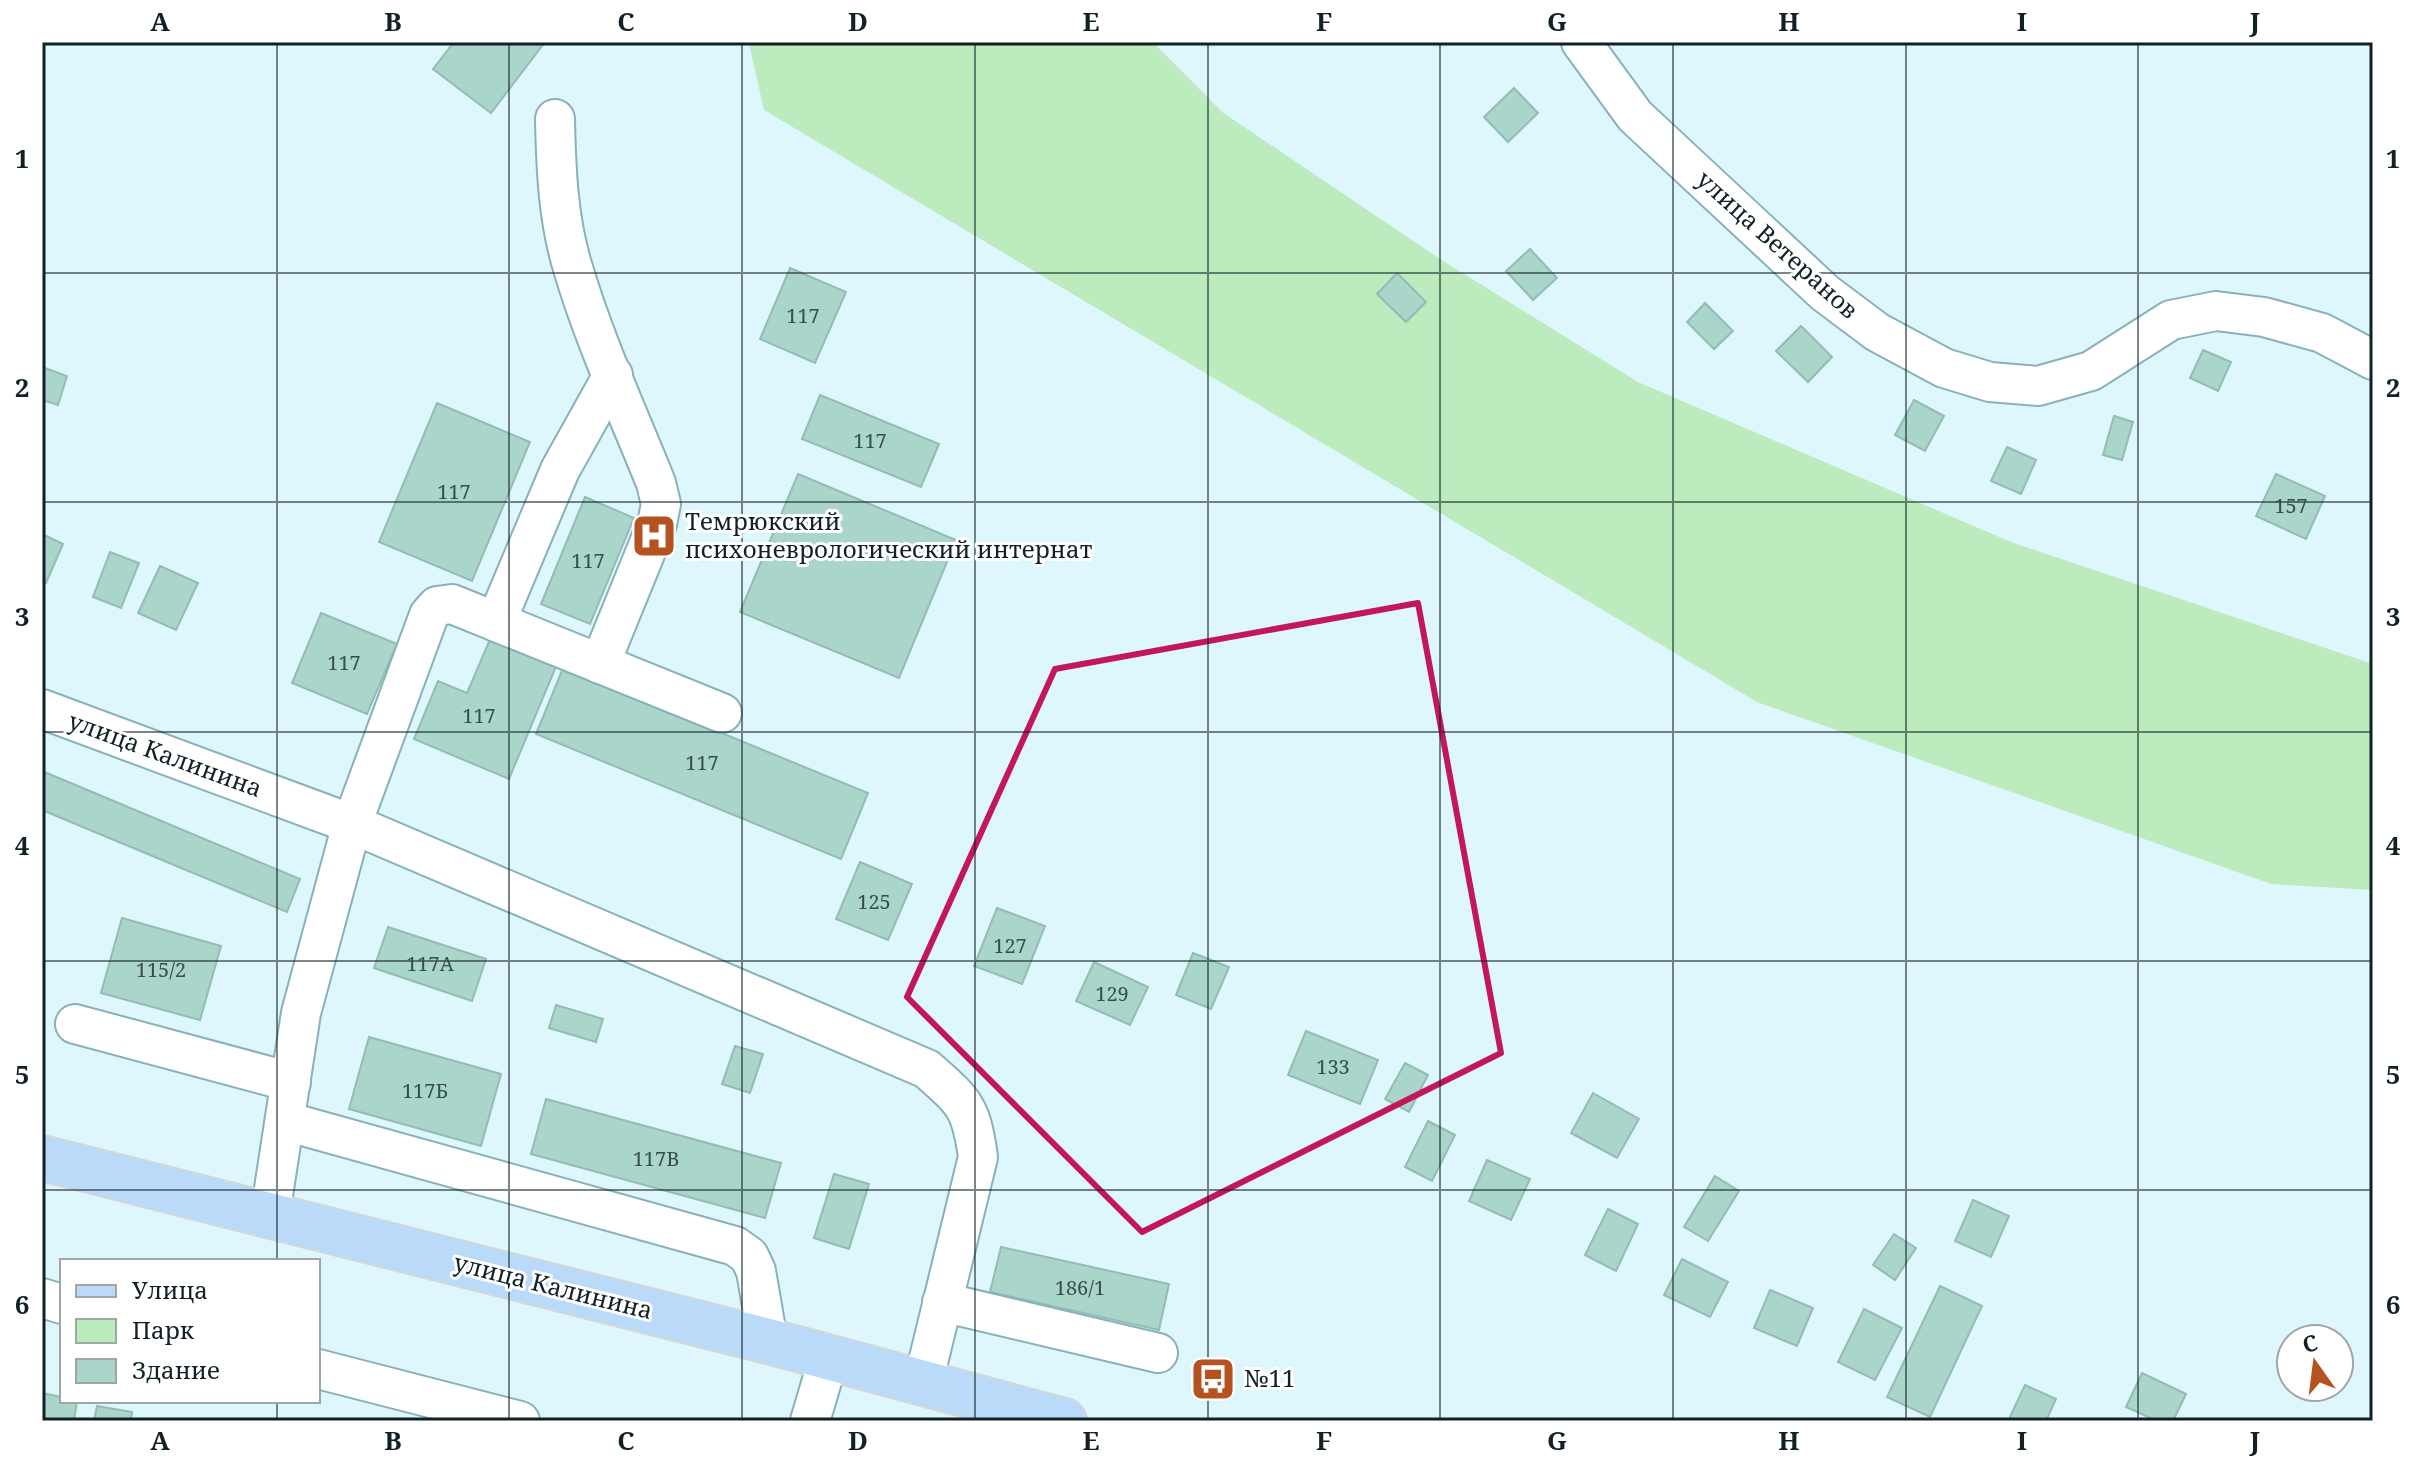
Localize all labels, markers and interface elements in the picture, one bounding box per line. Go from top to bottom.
text: A [150,3,170,39]
text: B [384,3,402,39]
text: C [617,3,635,39]
text: D [848,3,868,39]
text: E [1083,3,1100,39]
text: F [1316,3,1332,39]
text: G [1547,3,1567,39]
text: H [1778,3,1800,39]
text: I [2017,3,2027,39]
text: J [2249,3,2260,39]
text: 1 [15,140,29,176]
text: 1 [2386,140,2400,176]
street label: улица Ветеранов [1690,162,1866,325]
house number: 117 [786,302,820,329]
text: 2 [15,369,29,405]
text: 2 [2386,369,2400,405]
house number: 117 [853,427,887,454]
house number: 117 [437,478,471,505]
house number: 157 [2274,492,2308,519]
place label: Темрюкский психоневрологический интернат [685,504,1093,565]
hospital icon: Темрюкский психоневрологический интернат [630,512,678,560]
house number: 117 [571,547,605,574]
text: 3 [15,598,29,634]
text: 3 [2386,598,2400,634]
house number: 117 [327,649,361,676]
house number: 117 [462,702,496,729]
street label: улица Калинина [64,703,267,804]
house number: 117 [685,749,719,776]
text: 4 [15,827,30,863]
text: 4 [2386,827,2401,863]
house number: 125 [857,888,891,915]
house number: 127 [993,932,1027,959]
house number: 117А [406,950,455,977]
house number: 115/2 [136,956,186,983]
house number: 129 [1095,980,1129,1007]
house number: 133 [1316,1053,1350,1080]
text: 5 [15,1056,29,1092]
text: 5 [2386,1056,2400,1092]
house number: 117Б [402,1077,448,1104]
house number: 117В [633,1145,679,1172]
street label: улица Калинина [450,1245,656,1326]
legend [60,1259,320,1403]
text: Улица [132,1273,208,1306]
house number: 186/1 [1055,1274,1105,1301]
text: 6 [15,1286,29,1322]
text: 6 [2386,1286,2400,1322]
text: Парк [132,1313,195,1346]
north arrow [2275,1323,2355,1403]
text: С [2299,1326,2321,1359]
text: Здание [132,1353,220,1386]
bus stop icon: №11 [1189,1355,1237,1403]
place label: №11 [1244,1361,1295,1394]
text: A [150,1422,170,1458]
text: B [384,1422,402,1458]
text: C [617,1422,635,1458]
text: D [848,1422,868,1458]
text: E [1083,1422,1100,1458]
text: F [1316,1422,1332,1458]
text: G [1547,1422,1567,1458]
text: H [1778,1422,1800,1458]
text: I [2017,1422,2027,1458]
text: J [2249,1422,2260,1458]

